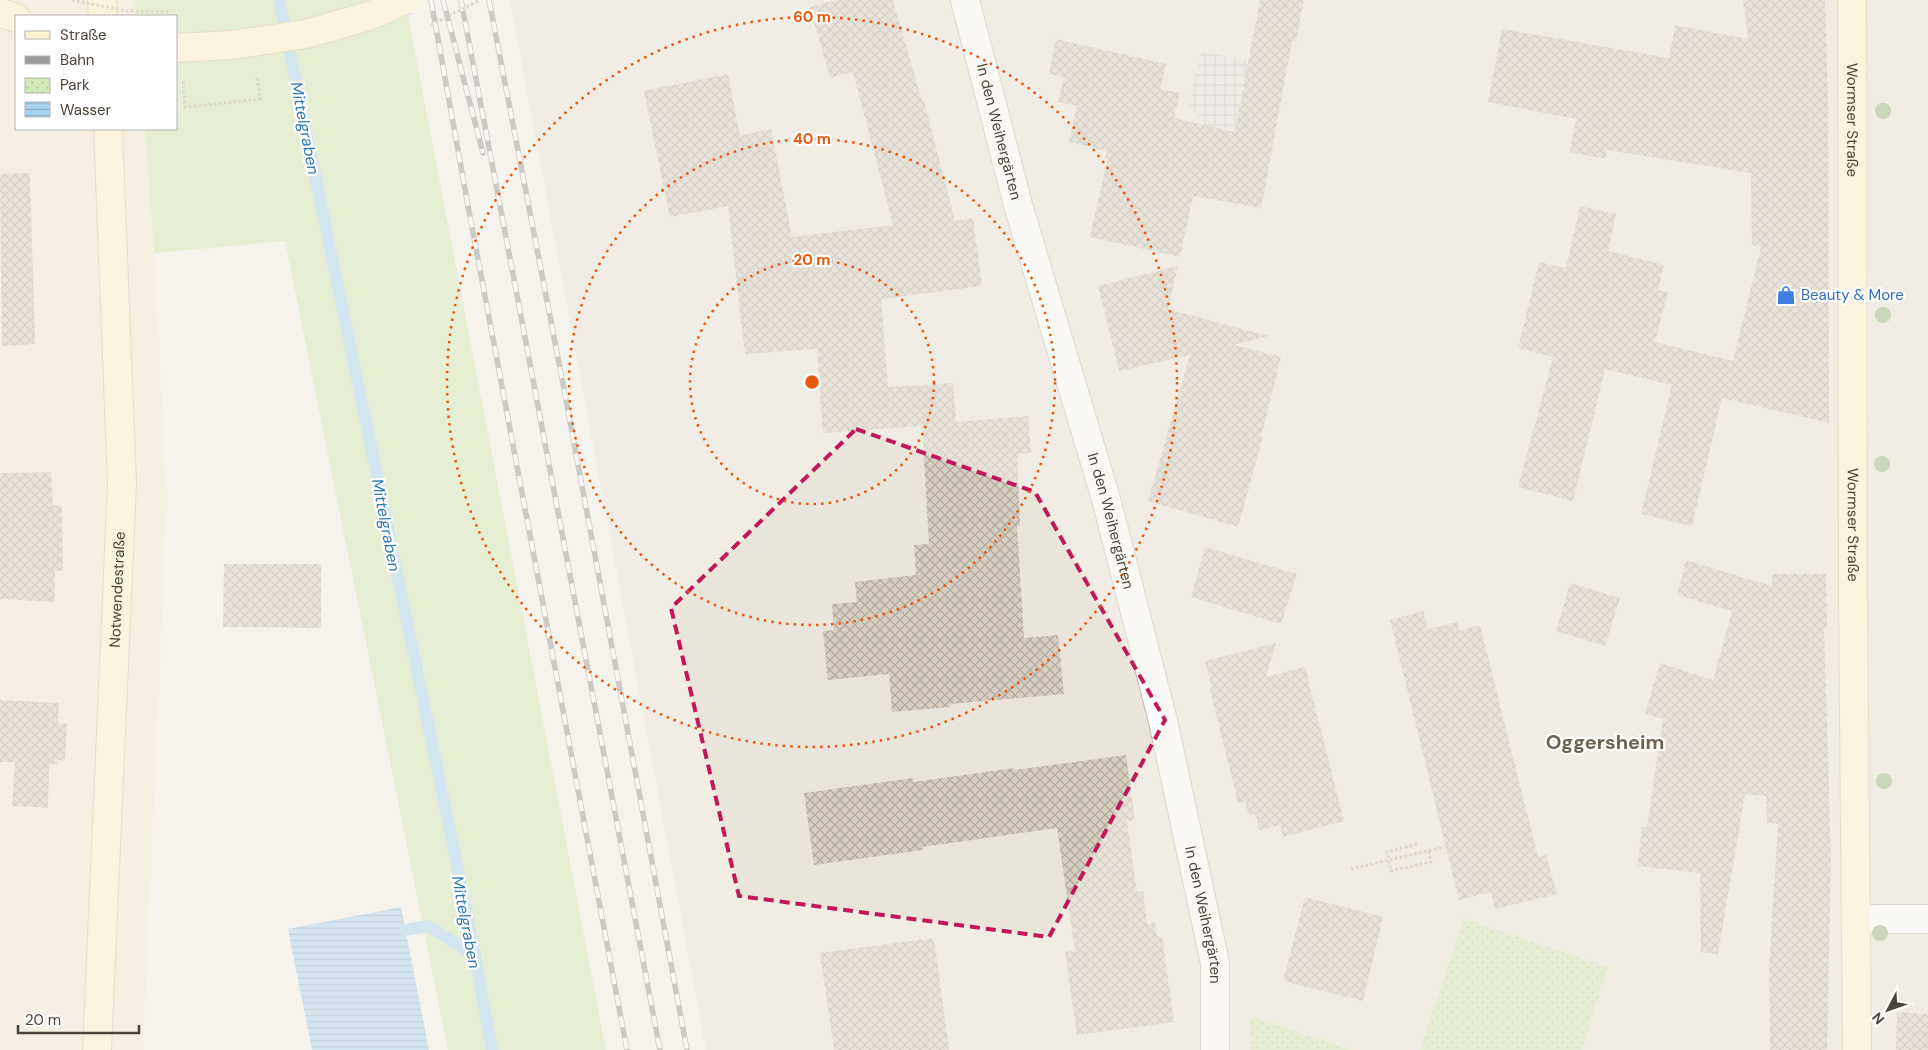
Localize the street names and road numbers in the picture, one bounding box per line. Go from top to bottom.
street label: In den Weihergärten [972,61,1026,202]
street label: Wormser Straße [1842,63,1862,177]
street label: In den Weihergärten [1083,450,1139,591]
street label: Wormser Straße [1843,468,1863,582]
street label: Notwendestraße [105,531,130,648]
street label: In den Weihergärten [1180,844,1225,984]

